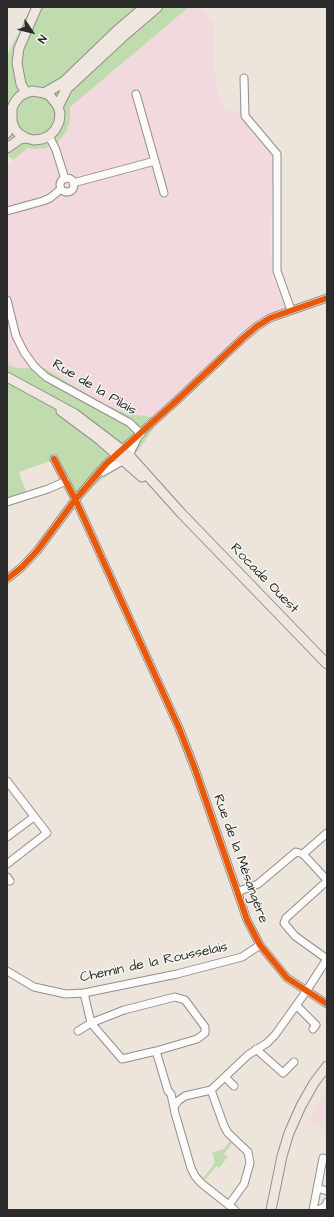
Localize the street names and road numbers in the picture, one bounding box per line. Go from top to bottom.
street label: Rue de la Pilais [49,356,139,420]
street label: Rocade Ouest [226,540,302,618]
street label: Rue de la Mésangère [209,792,271,926]
street label: Chemin de la Rousselais [79,939,229,987]

